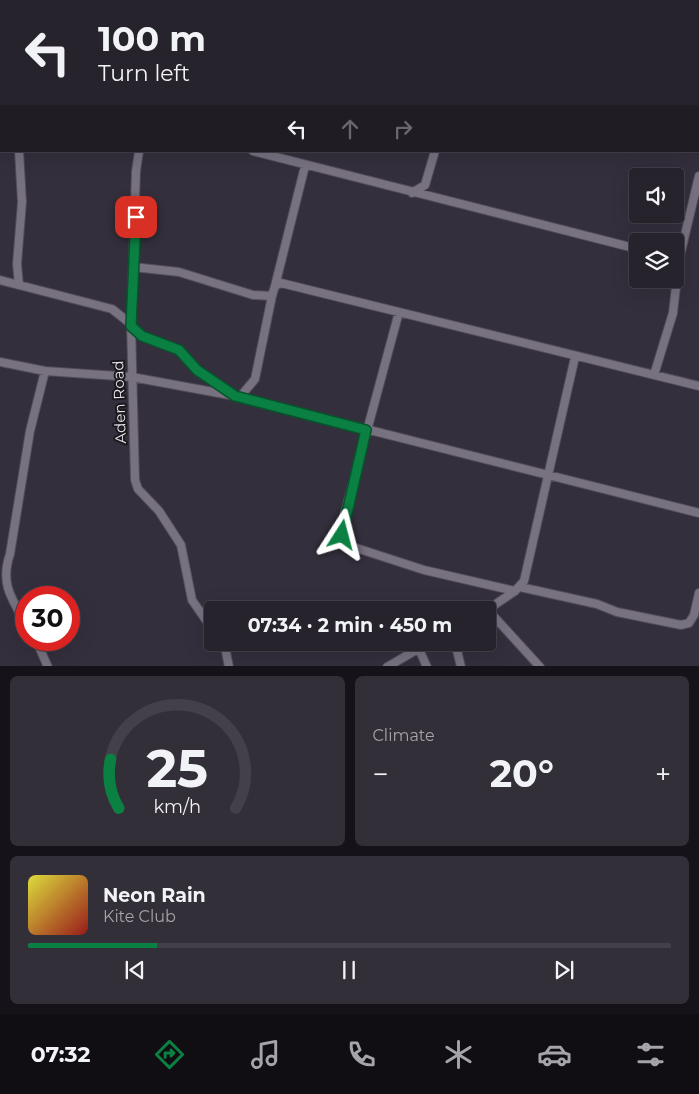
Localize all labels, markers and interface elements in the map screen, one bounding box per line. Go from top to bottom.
text: 100 m [98,17,206,60]
icon: left [15,20,80,85]
text: Turn left [98,60,190,87]
icon: left [283,115,311,143]
icon: ahead [336,115,364,143]
icon: right [389,115,417,143]
map controls [629,168,684,288]
button: sound [629,168,684,223]
pin [115,196,157,238]
icon: arrive [122,203,150,231]
button: layers [629,233,684,288]
street label: Aden Road [108,360,130,444]
position arrow [315,508,367,560]
speed limit sign: 30 [15,586,80,651]
text: 07:34 · 2 min · 450 m [248,614,452,637]
text: Climate [373,726,435,745]
text: 25 [146,737,208,800]
text: 20° [490,750,554,797]
text: − [373,757,389,791]
text: + [655,757,671,791]
text: km/h [153,796,201,817]
text: Neon Rain [103,884,206,907]
text: Kite Club [103,907,176,926]
icon: previous [121,956,149,984]
icon: pause [335,956,363,984]
icon: next [550,956,578,984]
icon: directions [152,1037,187,1072]
icon: music [248,1037,283,1072]
icon: phone [344,1037,379,1072]
icon: climate [441,1037,476,1072]
icon: car [537,1037,572,1072]
icon: filters [633,1037,668,1072]
text: 07:32 [31,1041,90,1068]

